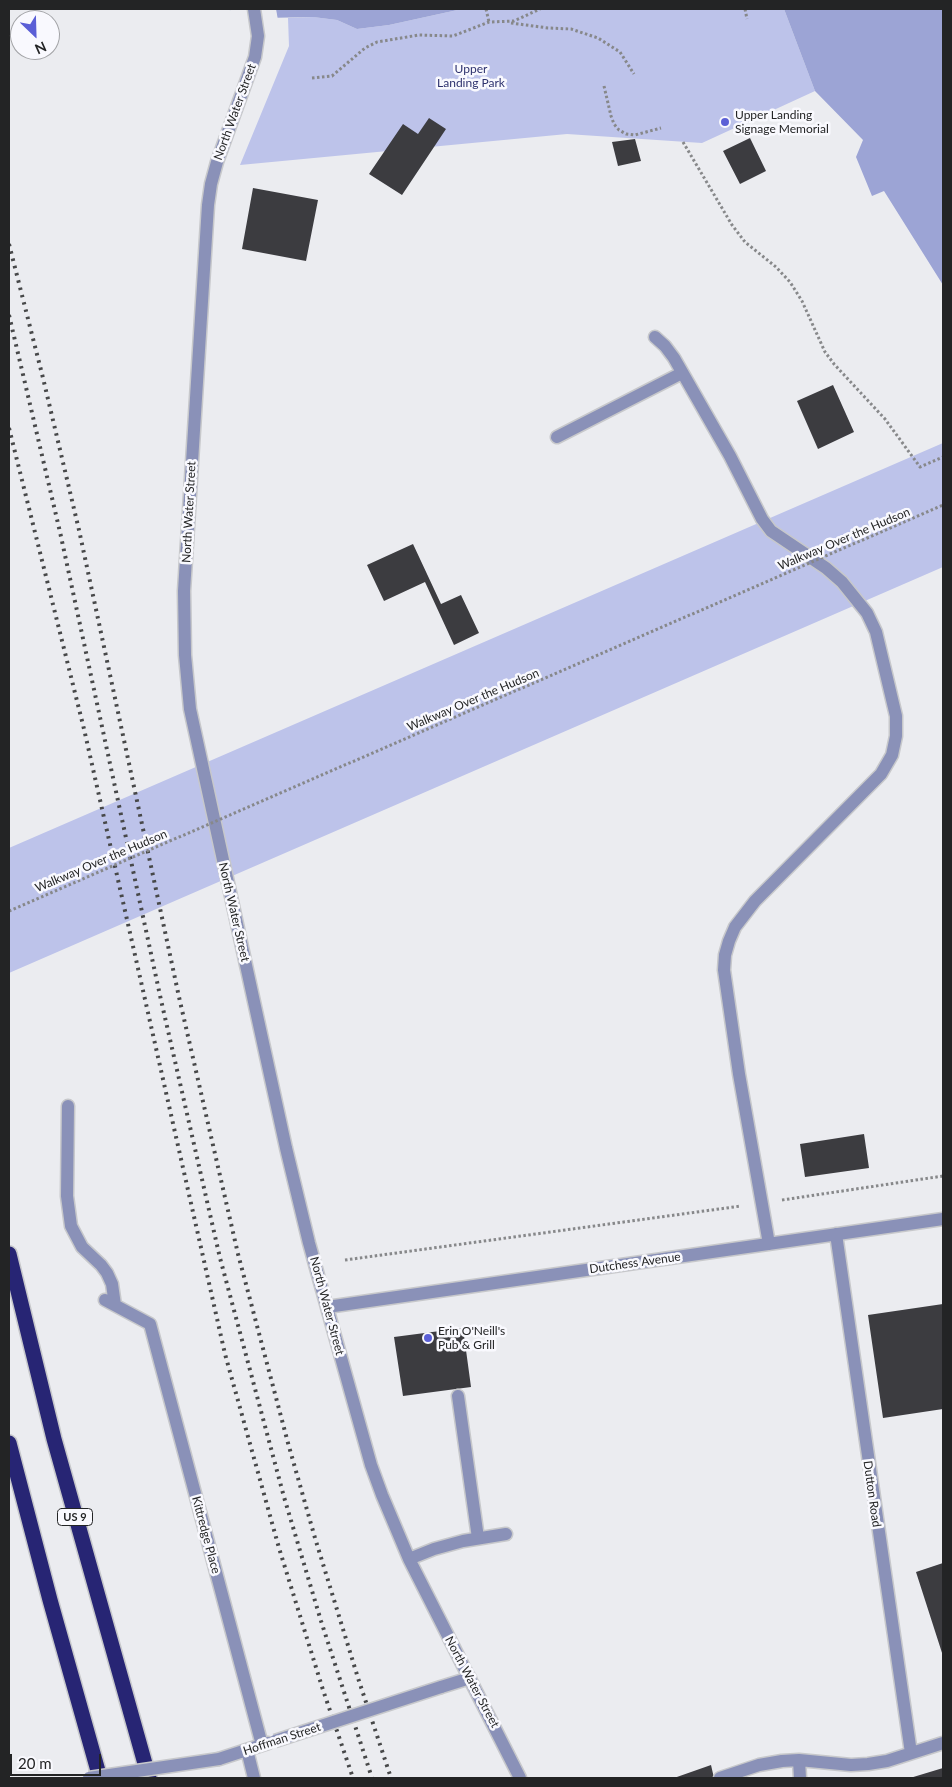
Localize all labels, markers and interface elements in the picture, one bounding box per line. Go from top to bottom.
north arrow [10,10,60,60]
text: N [33,38,49,58]
street label: North Water Street [211,62,259,162]
park label: Upper Landing Park [437,62,505,90]
place label: Upper Landing Signage Memorial [735,108,829,136]
marker: Upper Landing Signage Memorial [719,116,731,128]
street label: North Water Street [179,461,199,563]
street label: Walkway Over the Hudson [776,505,912,573]
street label: Walkway Over the Hudson [405,666,541,734]
street label: Walkway Over the Hudson [33,827,169,895]
street label: North Water Street [216,861,252,963]
street label: Dutchess Avenue [588,1249,682,1277]
street label: North Water Street [307,1255,347,1357]
place label: Erin O'Neill's Pub & Grill [438,1324,505,1352]
marker: Erin O'Neill's Pub & Grill [422,1332,434,1344]
street label: Dutton Road [860,1460,884,1528]
street label: Kittredge Place [189,1495,223,1575]
road number: US 9 [58,1508,92,1525]
street label: North Water Street [442,1634,502,1730]
street label: Hoffman Street [241,1720,323,1758]
scale bar [12,1744,104,1776]
text: 20 m [18,1754,52,1772]

